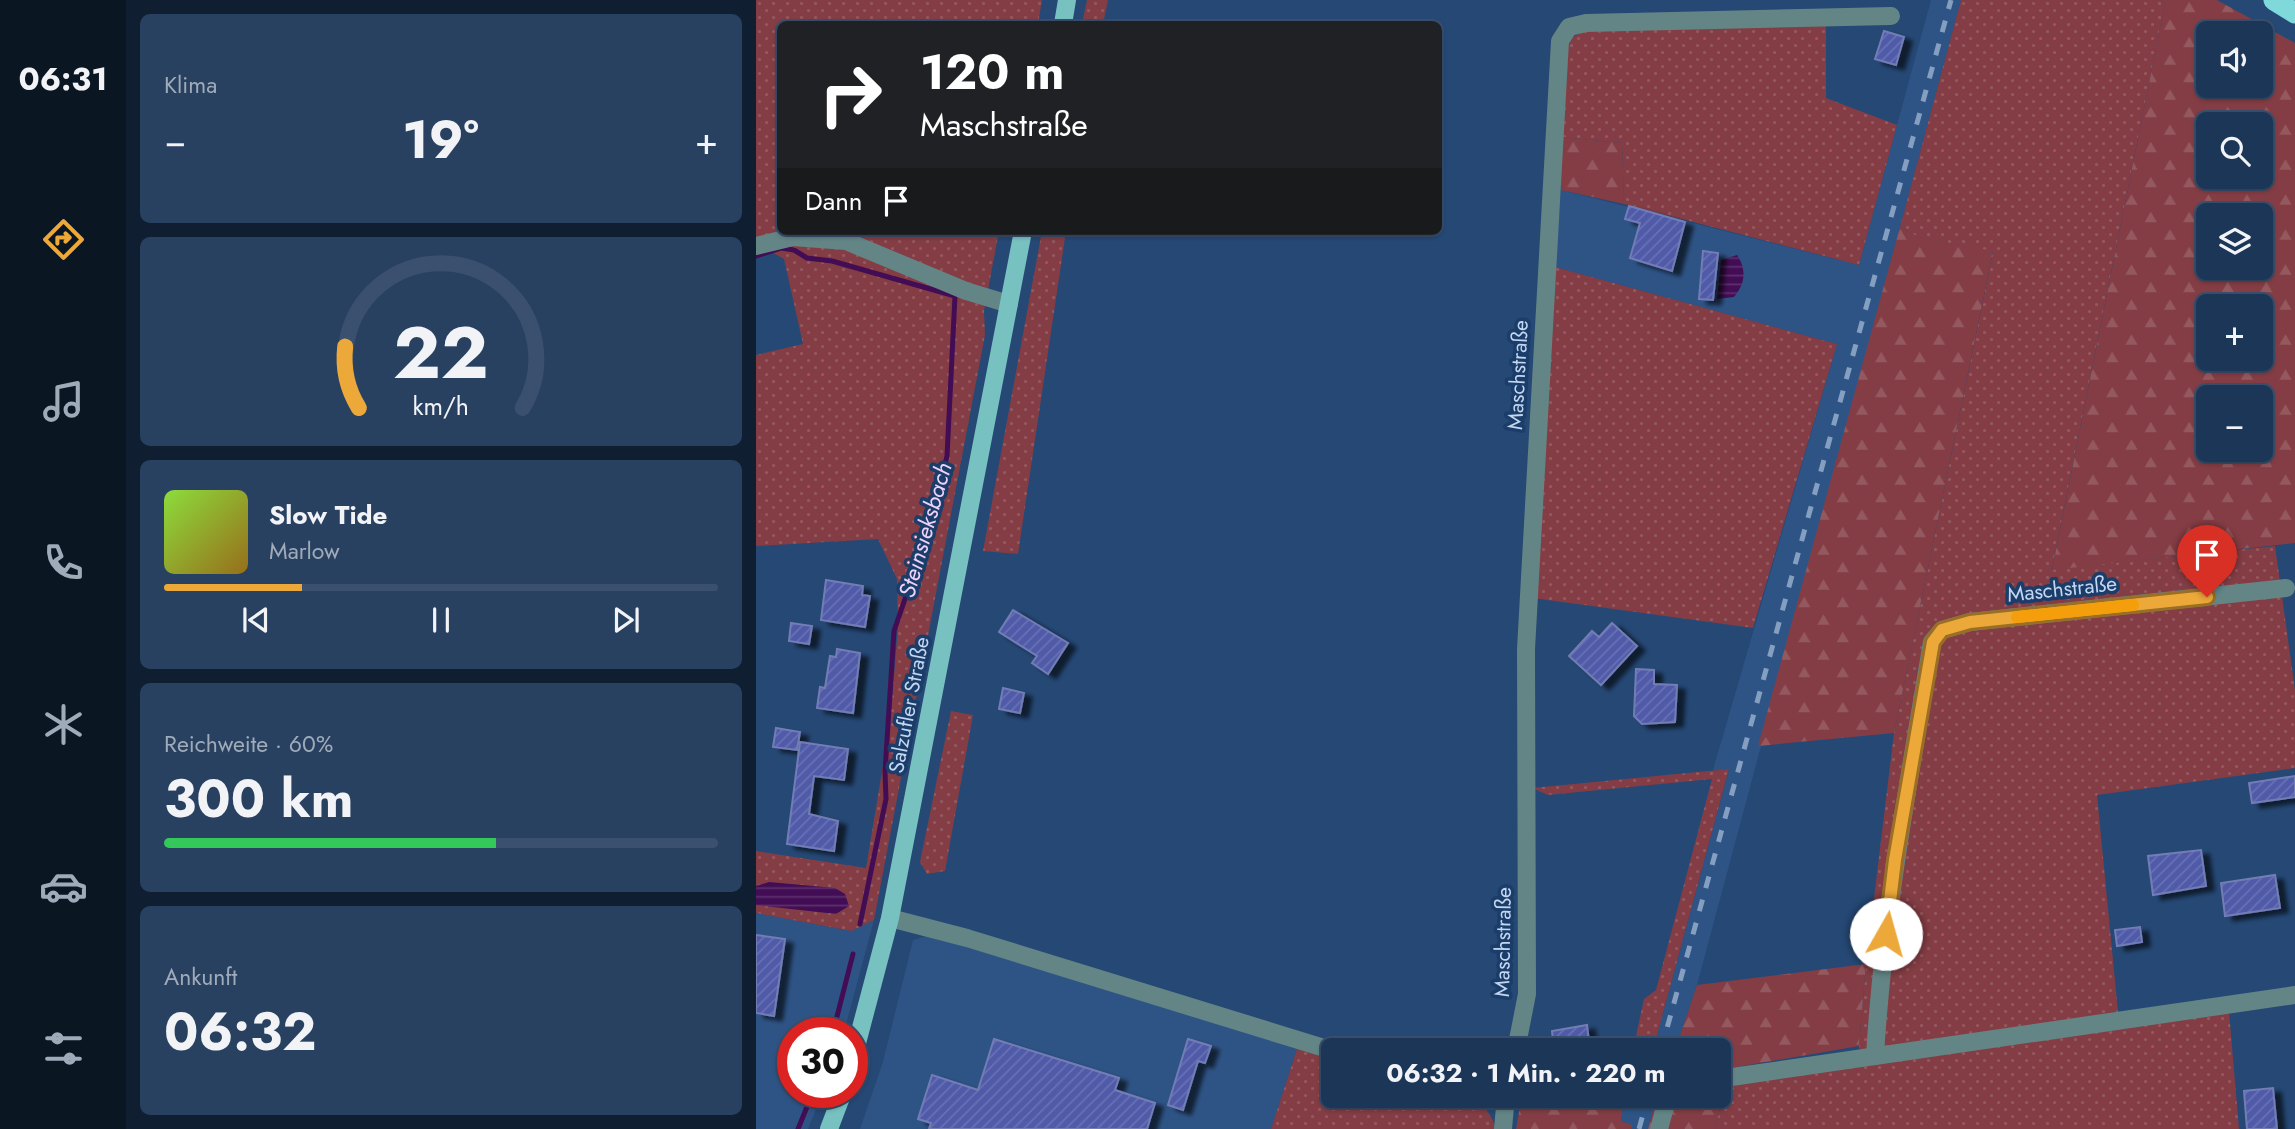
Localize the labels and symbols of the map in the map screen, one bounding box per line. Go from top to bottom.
street label: Maschstraße [1500,319,1536,431]
water label: Steinsieksbach [889,458,961,602]
pin [2177,525,2237,597]
street label: Maschstraße [2006,568,2119,610]
street label: Salzufler Straße [881,634,937,776]
street label: Maschstraße [1487,887,1519,997]
position arrow [1849,897,1923,971]
speed limit sign: 30 [777,1017,868,1108]

